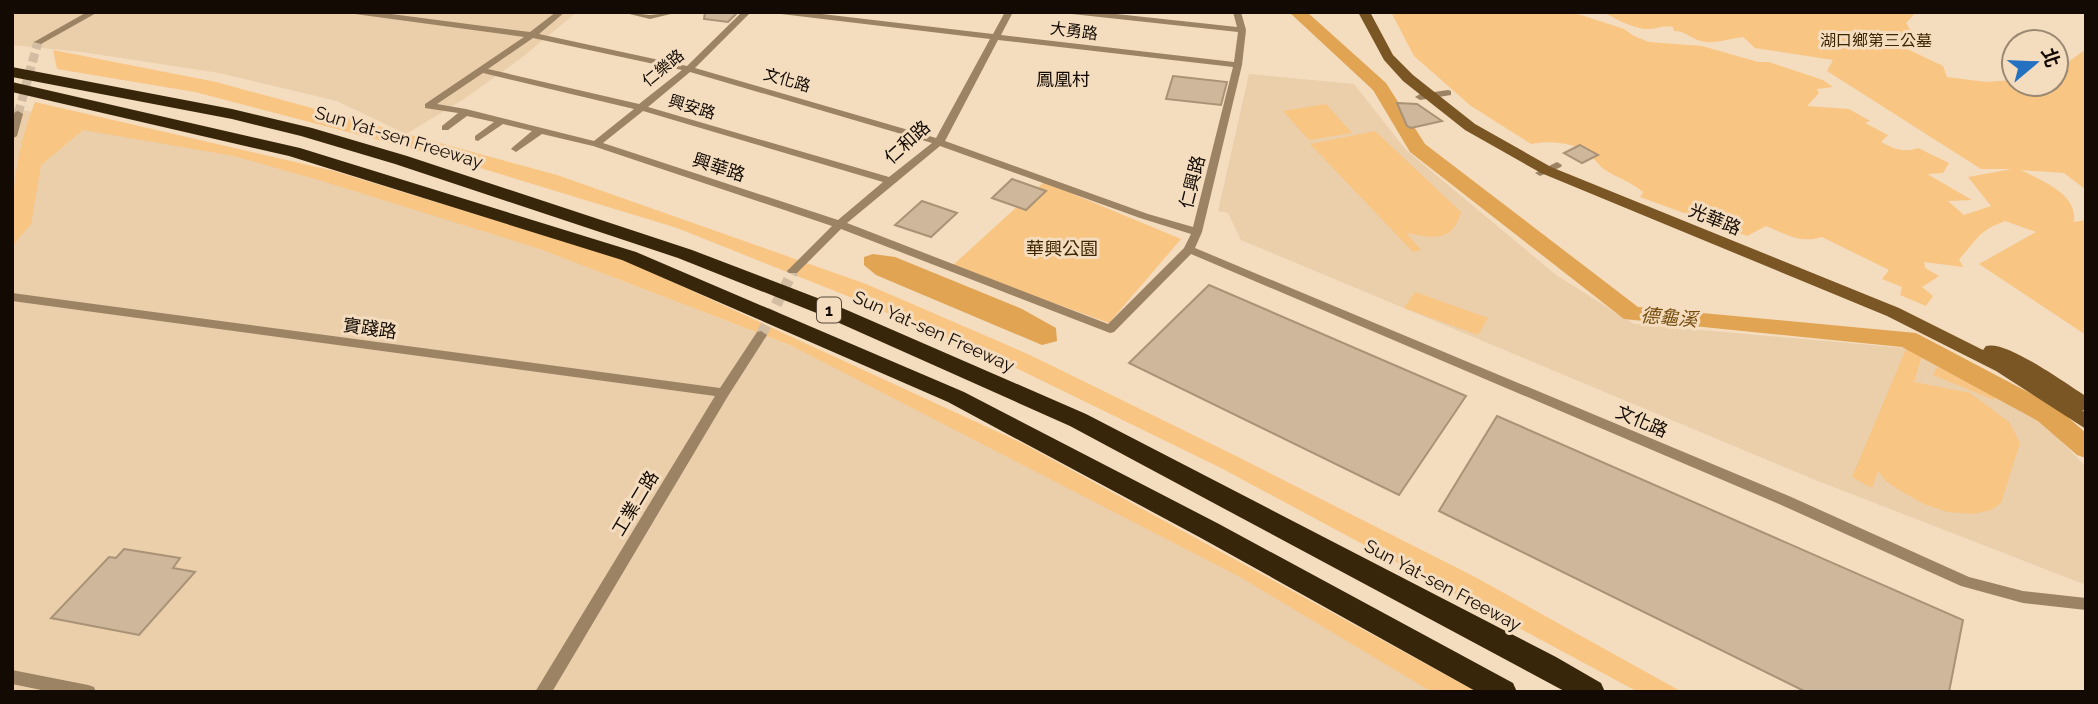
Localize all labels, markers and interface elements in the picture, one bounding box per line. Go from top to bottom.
street label: 大勇路 [1049,19,1099,43]
north arrow [2000,28,2070,98]
park label: 湖口鄉第三公墓 [1820,31,1932,50]
text: 北 [2038,45,2065,70]
street label: 仁樂路 [638,46,688,90]
street label: 文化路 [761,64,813,96]
district label: 鳳凰村 [1036,69,1090,90]
street label: 興安路 [666,91,718,123]
street label: Sun Yat-sen Freeway [313,101,486,173]
street label: 仁和路 [880,116,934,168]
street label: 興華路 [690,149,748,185]
street label: 仁興路 [1175,153,1209,211]
street label: 光華路 [1686,199,1744,239]
park label: 華興公園 [1026,238,1098,259]
street label: Sun Yat-sen Freeway [850,286,1018,376]
road number: 1 [817,298,841,322]
water label: 德龜溪 [1640,304,1701,331]
street label: 實踐路 [342,314,398,342]
street label: 文化路 [1613,401,1671,441]
street label: 工業二路 [607,467,663,539]
street label: Sun Yat-sen Freeway [1361,535,1525,635]

